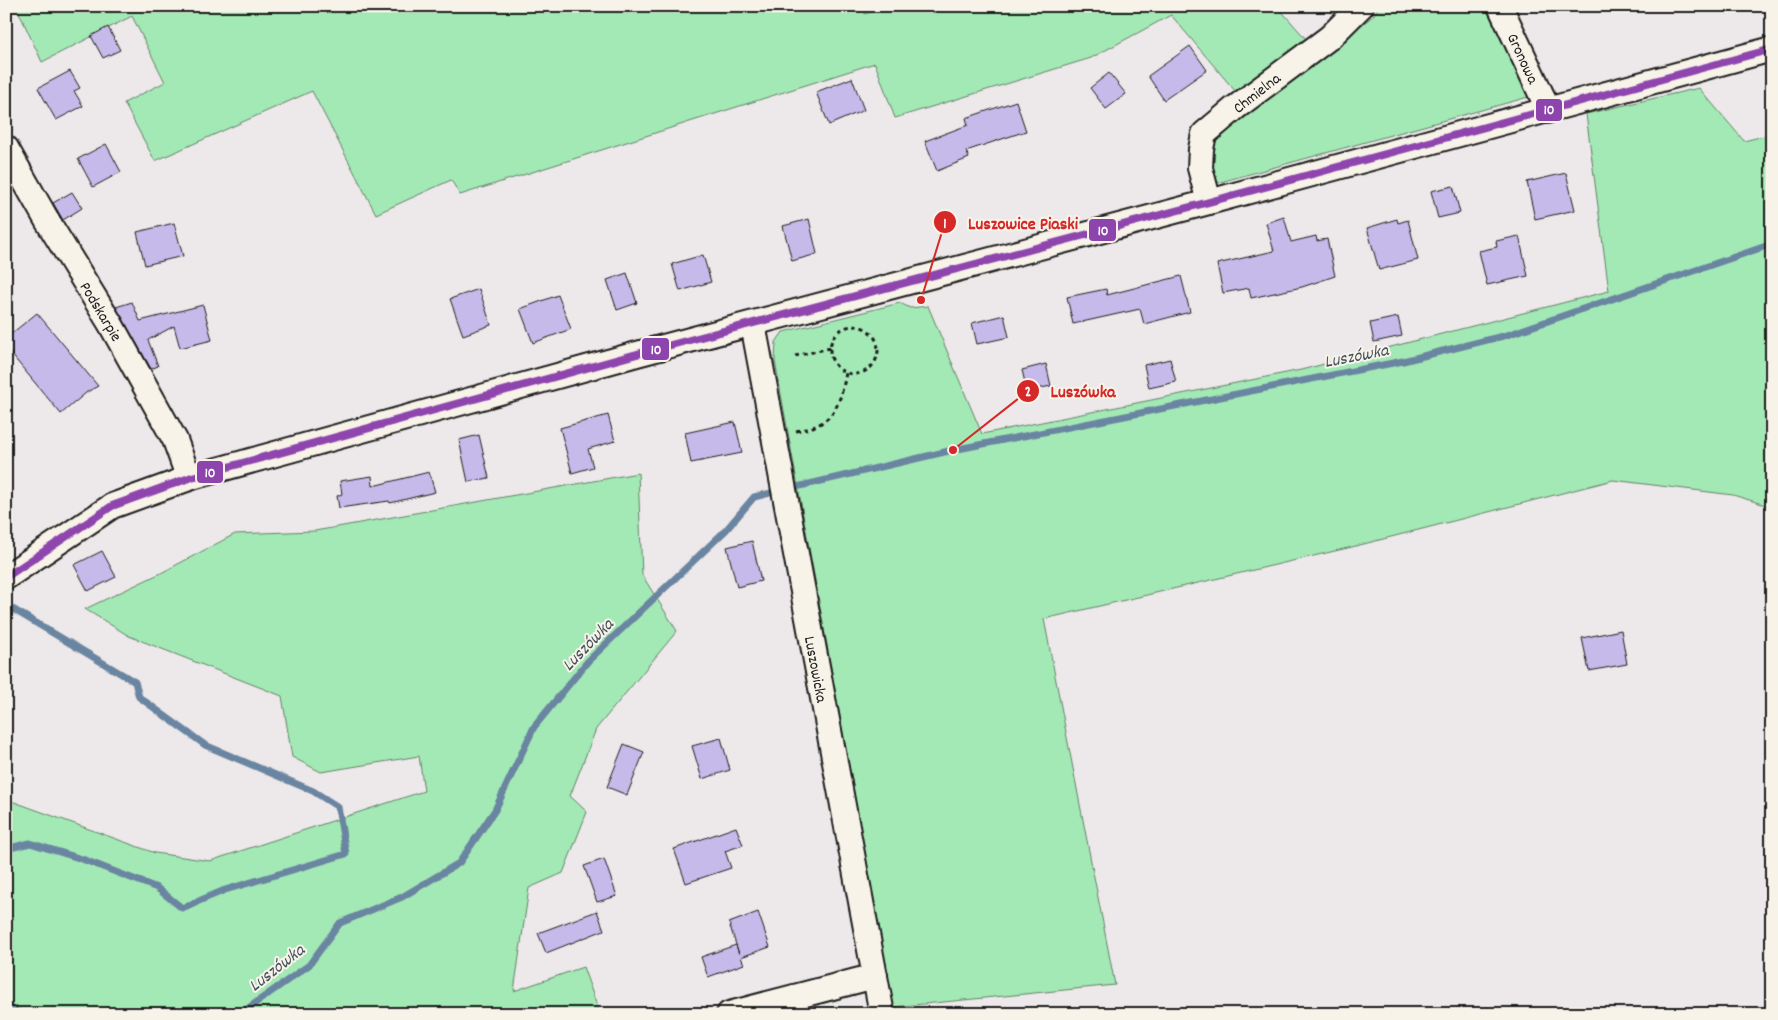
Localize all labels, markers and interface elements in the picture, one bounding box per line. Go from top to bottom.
street label: Gronowa [1500,30,1544,89]
street label: Chmielna [1229,68,1287,120]
line badge: 10 [1535,98,1563,122]
text: 10 [1544,101,1554,121]
callout: Luszowice Piaski [933,206,1088,239]
text: Luszowice Piaski [968,213,1079,238]
text: 1 [943,214,947,236]
line badge: 10 [1088,218,1117,242]
text: 10 [1098,222,1108,242]
street label: Podskarpie [73,278,127,346]
line badge: 10 [641,337,670,361]
water label: Luszówka [1322,339,1392,376]
text: 10 [651,341,661,361]
callout: Luszówka [1016,374,1126,407]
text: Luszówka [1051,381,1116,406]
text: 2 [1025,382,1031,404]
line badge: 10 [196,460,224,484]
text: 10 [205,464,215,484]
water label: Luszówka [557,613,621,678]
street label: Luszowicka [797,634,832,705]
water label: Luszówka [244,938,312,999]

